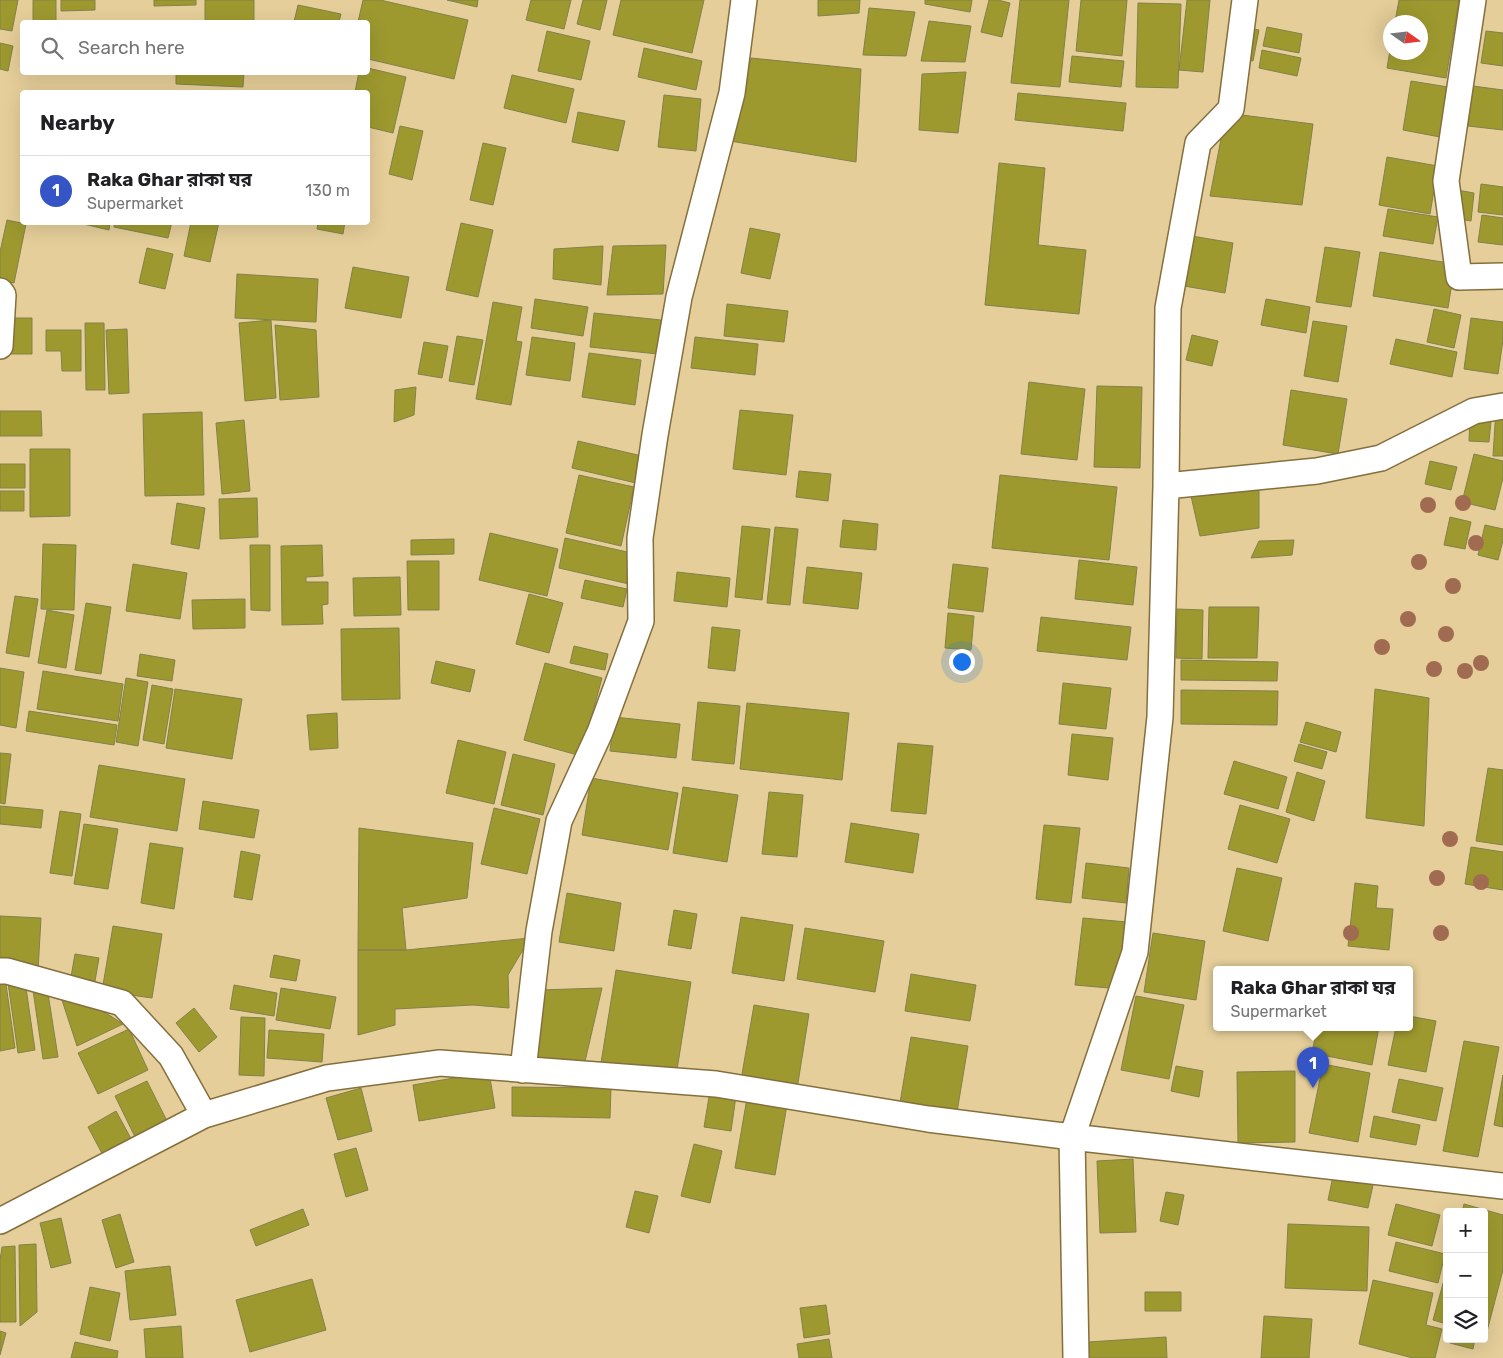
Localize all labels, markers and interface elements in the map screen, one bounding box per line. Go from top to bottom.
north arrow [1383,15,1428,60]
search box [20,20,370,75]
icon: search [38,34,66,62]
text: Search here [78,36,185,59]
text: Nearby [40,110,115,135]
text: Raka Ghar রাকা ঘর [87,168,252,191]
text: 1 [52,181,60,200]
text: 130 m [305,181,350,200]
text: Supermarket [87,194,183,213]
your location [949,649,975,675]
popup [1213,966,1413,1031]
text: Raka Ghar রাকা ঘর [1230,976,1396,999]
text: Supermarket [1230,1002,1327,1021]
pin: 1 [1297,1047,1329,1088]
map controls [1443,1208,1488,1343]
button: + [1443,1208,1488,1253]
button: − [1443,1253,1488,1298]
button: layers [1443,1298,1488,1343]

